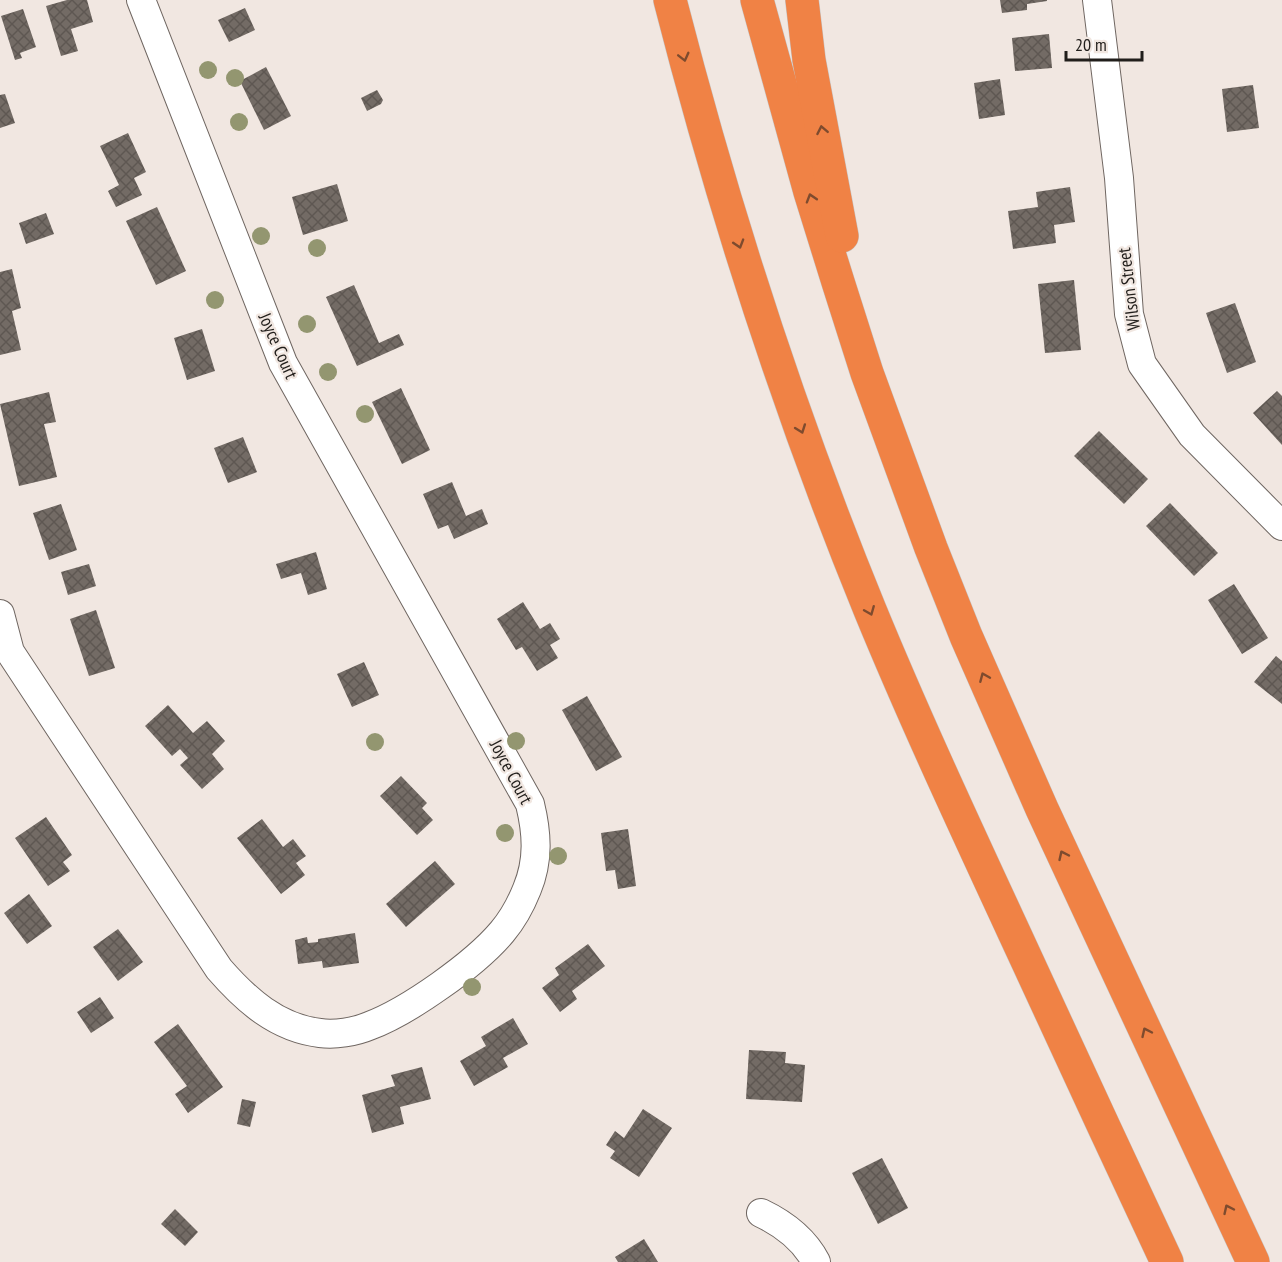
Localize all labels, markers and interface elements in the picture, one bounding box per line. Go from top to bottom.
scale bar [1066,24,1142,62]
text: 20 m [1075,33,1107,56]
one-way arrow [677,52,690,62]
one-way arrow [816,125,829,135]
one-way arrow [806,193,819,204]
one-way arrow [731,238,744,249]
street label: Wilson Street [1112,246,1145,332]
street label: Joyce Court [253,308,303,382]
one-way arrow [794,423,807,434]
one-way arrow [863,605,875,616]
one-way arrow [979,673,991,684]
street label: Joyce Court [484,735,538,808]
one-way arrow [1059,851,1071,862]
one-way arrow [1141,1028,1153,1039]
one-way arrow [1223,1204,1235,1215]

